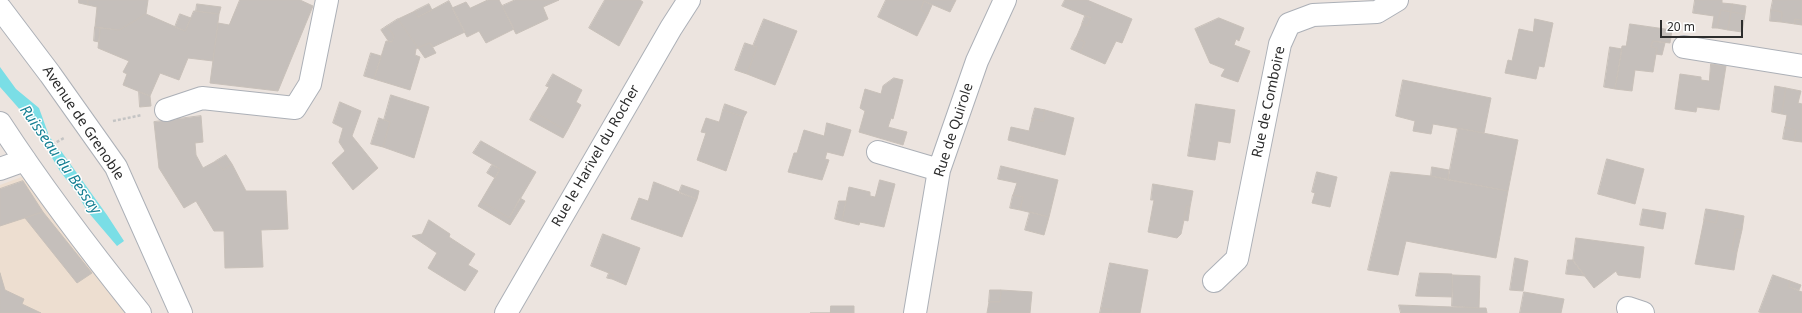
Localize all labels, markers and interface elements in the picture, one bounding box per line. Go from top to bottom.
scale bar [1662,12,1745,38]
text: 20 m [1667,18,1695,35]
street label: Rue de Comboire [1249,45,1289,159]
street label: Avenue de Grenoble [39,63,127,183]
street label: Rue de Quirole [931,81,977,179]
street label: Rue le Harivel du Rocher [548,82,644,230]
water label: Ruisseau du Bessay [16,102,104,218]

